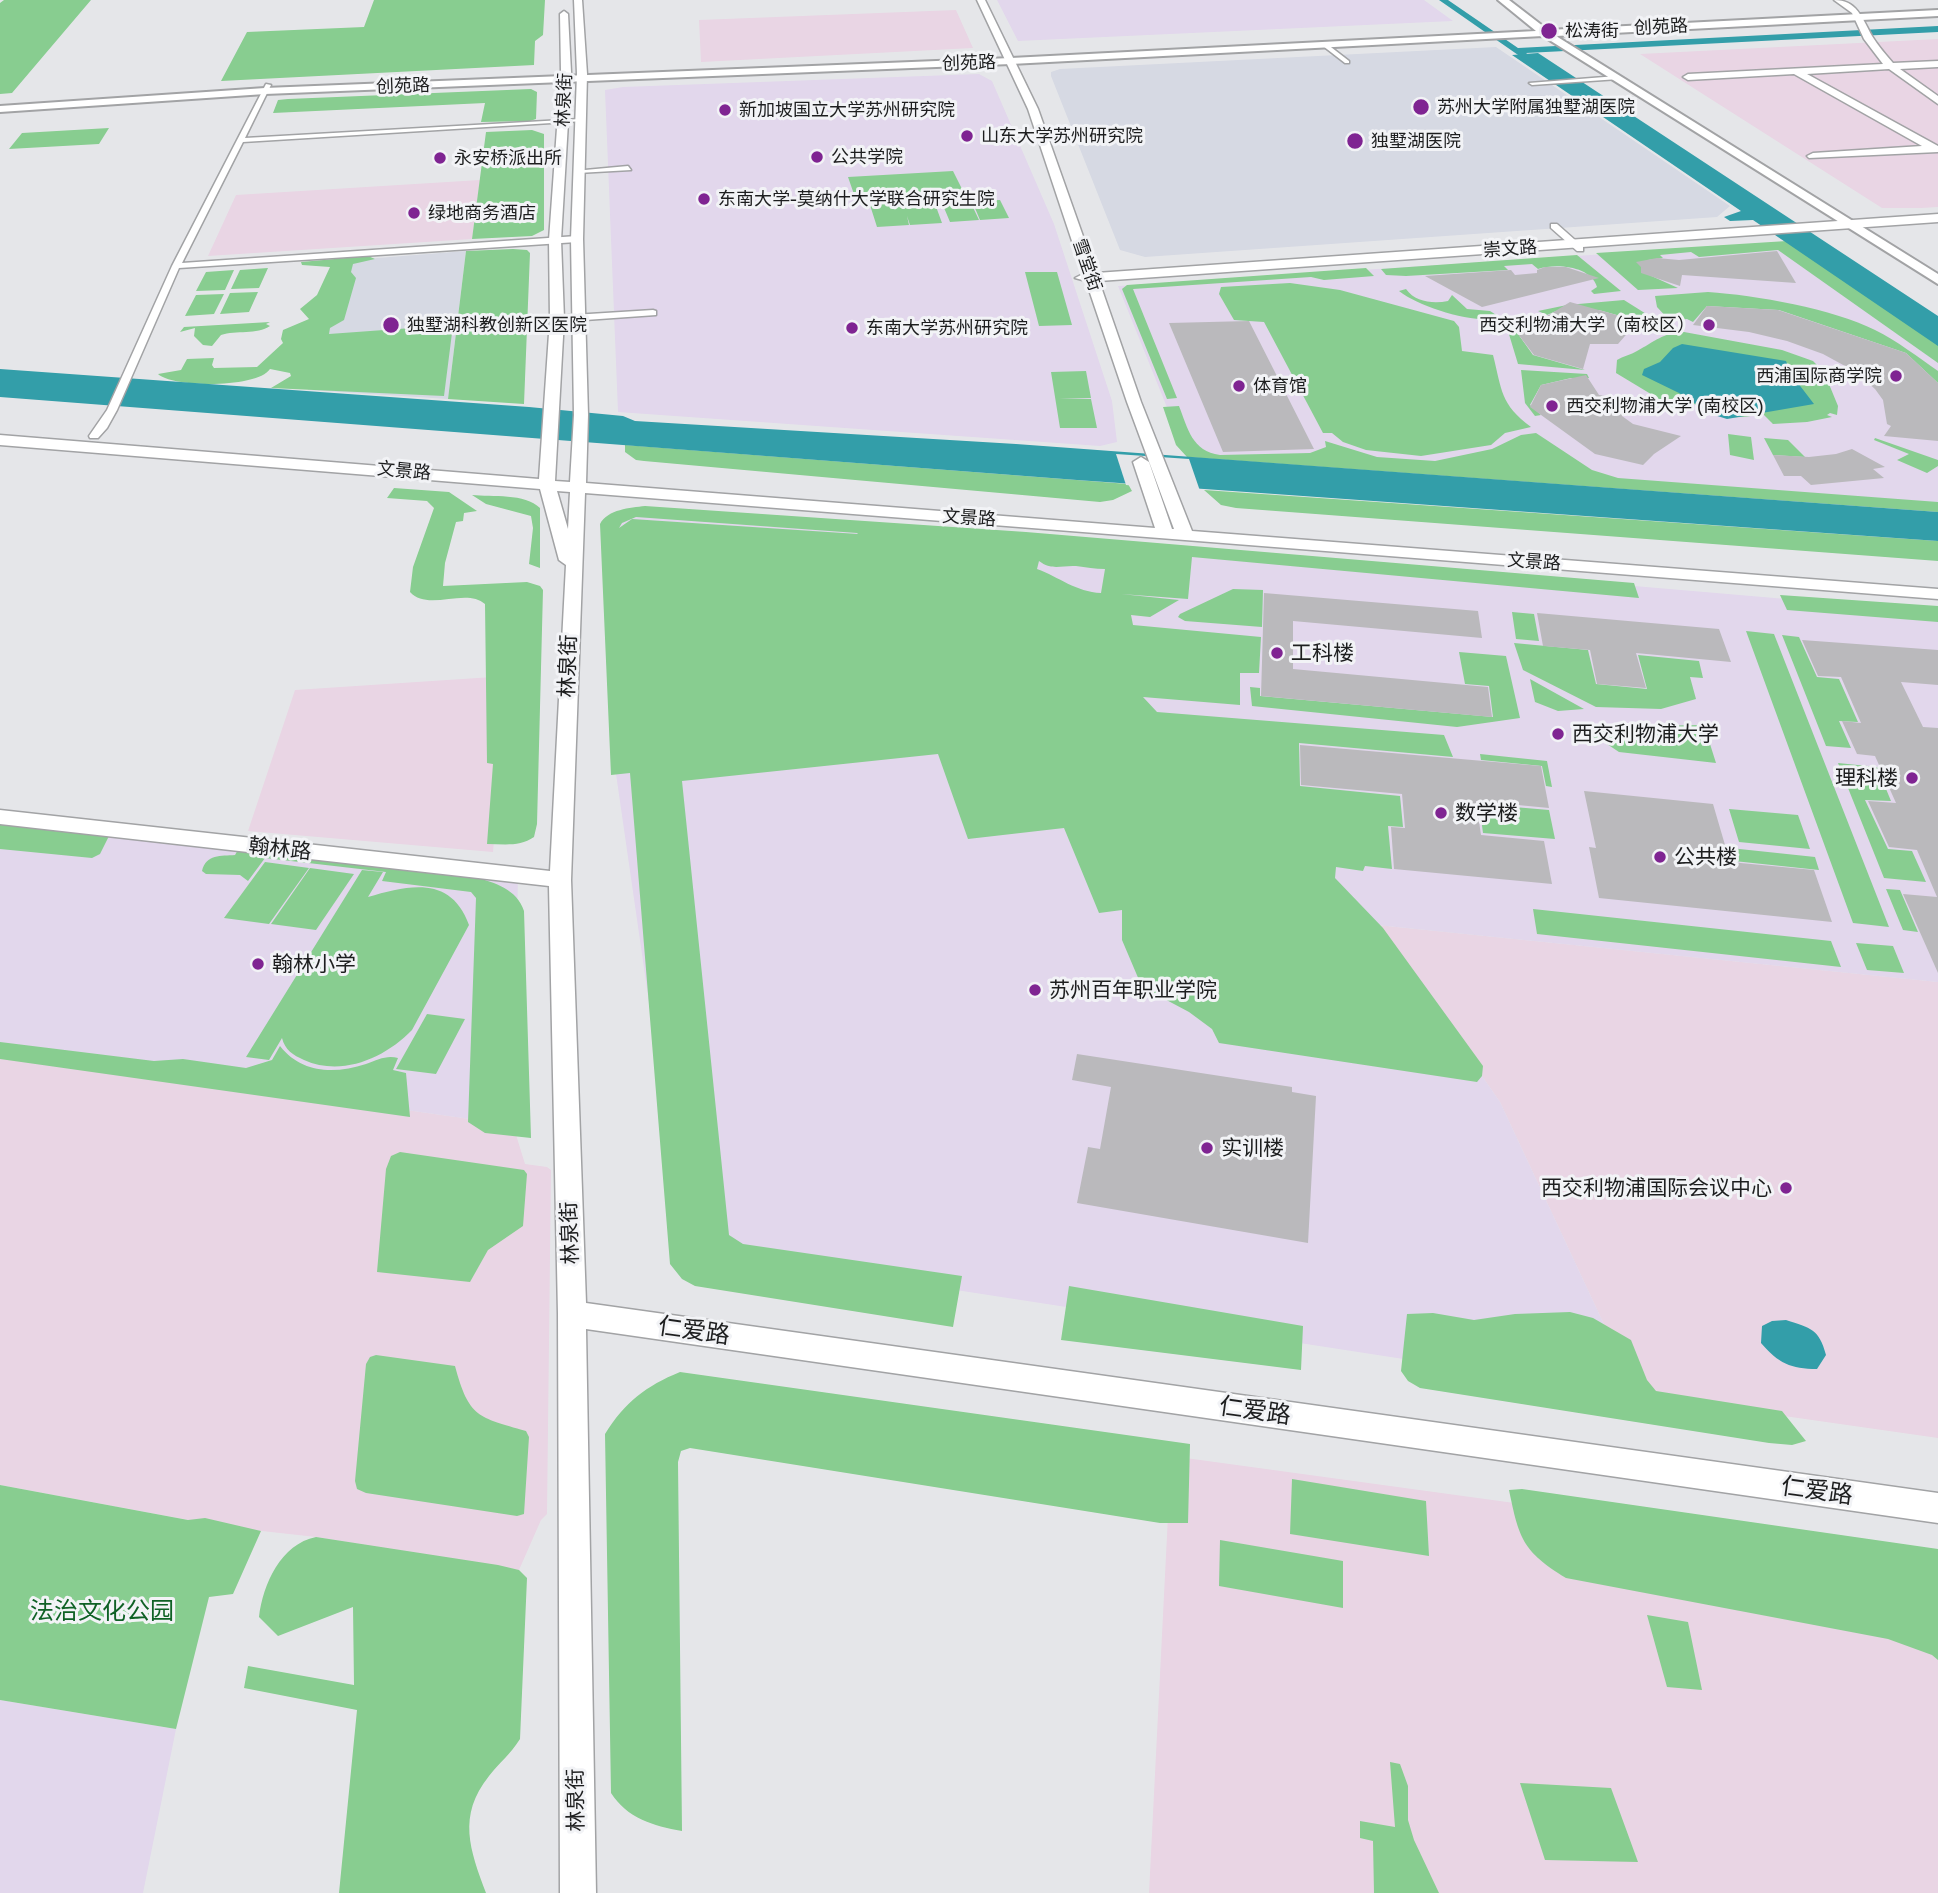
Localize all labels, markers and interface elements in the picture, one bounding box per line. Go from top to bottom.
street label: 创苑路 [1633,15,1689,39]
place label: 松涛街 [1565,20,1619,42]
marker: 松涛街 [1539,21,1559,41]
street label: 创苑路 [942,51,996,75]
street label: 林泉街 [552,72,576,128]
street label: 创苑路 [376,74,430,98]
place label: 苏州大学附属独墅湖医院 [1437,96,1635,118]
marker: 苏州大学附属独墅湖医院 [1411,97,1431,117]
place label: 新加坡国立大学苏州研究院 [739,99,955,121]
marker: 新加坡国立大学苏州研究院 [717,102,733,118]
place label: 山东大学苏州研究院 [981,125,1143,147]
marker: 山东大学苏州研究院 [959,128,975,144]
place label: 独墅湖医院 [1371,130,1461,152]
marker: 独墅湖医院 [1345,131,1365,151]
place label: 公共学院 [831,146,903,168]
place label: 永安桥派出所 [454,147,562,169]
marker: 公共学院 [809,149,825,165]
marker: 永安桥派出所 [432,150,448,166]
place label: 东南大学-莫纳什大学联合研究生院 [718,188,995,210]
marker: 东南大学-莫纳什大学联合研究生院 [696,191,712,207]
place label: 绿地商务酒店 [428,202,536,224]
marker: 绿地商务酒店 [406,205,422,221]
street label: 雪堂街 [1068,236,1106,294]
street label: 崇文路 [1482,236,1538,262]
place label: 独墅湖科教创新区医院 [407,314,587,336]
place label: 西交利物浦大学（南校区） [1479,314,1695,336]
marker: 独墅湖科教创新区医院 [381,315,401,335]
place label: 东南大学苏州研究院 [866,317,1028,339]
marker: 西交利物浦大学（南校区） [1701,317,1717,333]
marker: 东南大学苏州研究院 [844,320,860,336]
place label: 西浦国际商学院 [1756,365,1882,387]
marker: 西浦国际商学院 [1888,368,1904,384]
place label: 体育馆 [1253,375,1307,397]
marker: 体育馆 [1231,378,1247,394]
place label: 西交利物浦大学 (南校区) [1566,395,1764,417]
marker: 西交利物浦大学 (南校区) [1544,398,1560,414]
street label: 文景路 [376,458,432,484]
street label: 文景路 [941,505,997,531]
street label: 文景路 [1506,549,1562,575]
street label: 林泉街 [554,634,582,698]
place label: 工科楼 [1291,640,1354,666]
marker: 工科楼 [1269,645,1285,661]
place label: 西交利物浦大学 [1572,721,1719,747]
marker: 西交利物浦大学 [1550,726,1566,742]
place label: 理科楼 [1835,765,1898,791]
marker: 理科楼 [1904,770,1920,786]
place label: 数学楼 [1455,800,1518,826]
marker: 数学楼 [1433,805,1449,821]
street label: 翰林路 [247,833,313,865]
place label: 公共楼 [1674,844,1737,870]
marker: 公共楼 [1652,849,1668,865]
place label: 翰林小学 [272,951,356,977]
marker: 翰林小学 [250,956,266,972]
place label: 苏州百年职业学院 [1049,977,1217,1003]
marker: 苏州百年职业学院 [1027,982,1043,998]
place label: 实训楼 [1221,1135,1284,1161]
marker: 实训楼 [1199,1140,1215,1156]
place label: 西交利物浦国际会议中心 [1541,1175,1772,1201]
marker: 西交利物浦国际会议中心 [1778,1180,1794,1196]
street label: 林泉街 [556,1201,584,1265]
street label: 仁爱路 [656,1312,732,1350]
street label: 仁爱路 [1217,1392,1293,1430]
street label: 仁爱路 [1779,1472,1855,1510]
park label: 法治文化公园 [30,1597,174,1625]
street label: 林泉街 [563,1768,589,1832]

